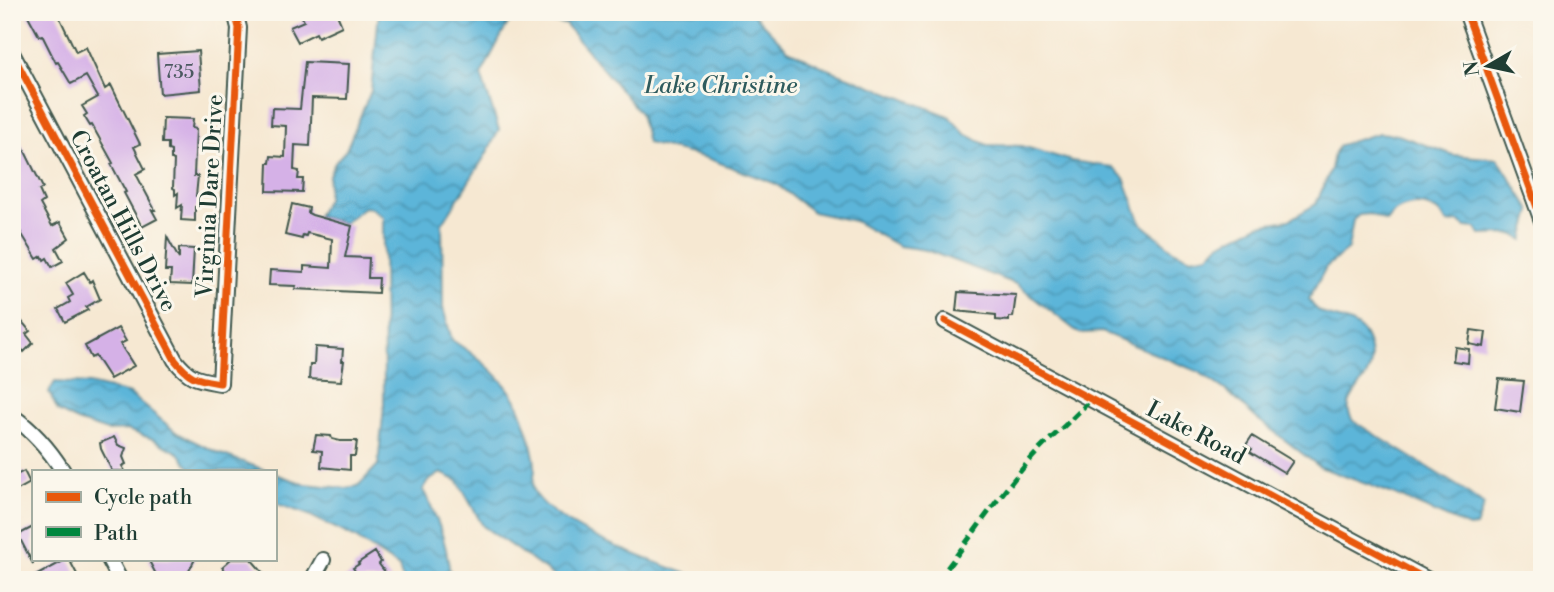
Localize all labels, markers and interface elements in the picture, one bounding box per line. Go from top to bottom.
north arrow [1452,32,1522,102]
text: N [1459,59,1485,78]
house number: 735 [164,60,194,84]
water label: Lake Christine [643,71,798,101]
street label: Virginia Dare Drive [191,93,229,300]
street label: Croatan Hills Drive [63,125,183,317]
street label: Lake Road [1142,395,1250,471]
legend [32,470,276,560]
text: Cycle path [94,485,193,511]
text: Path [94,521,139,547]

